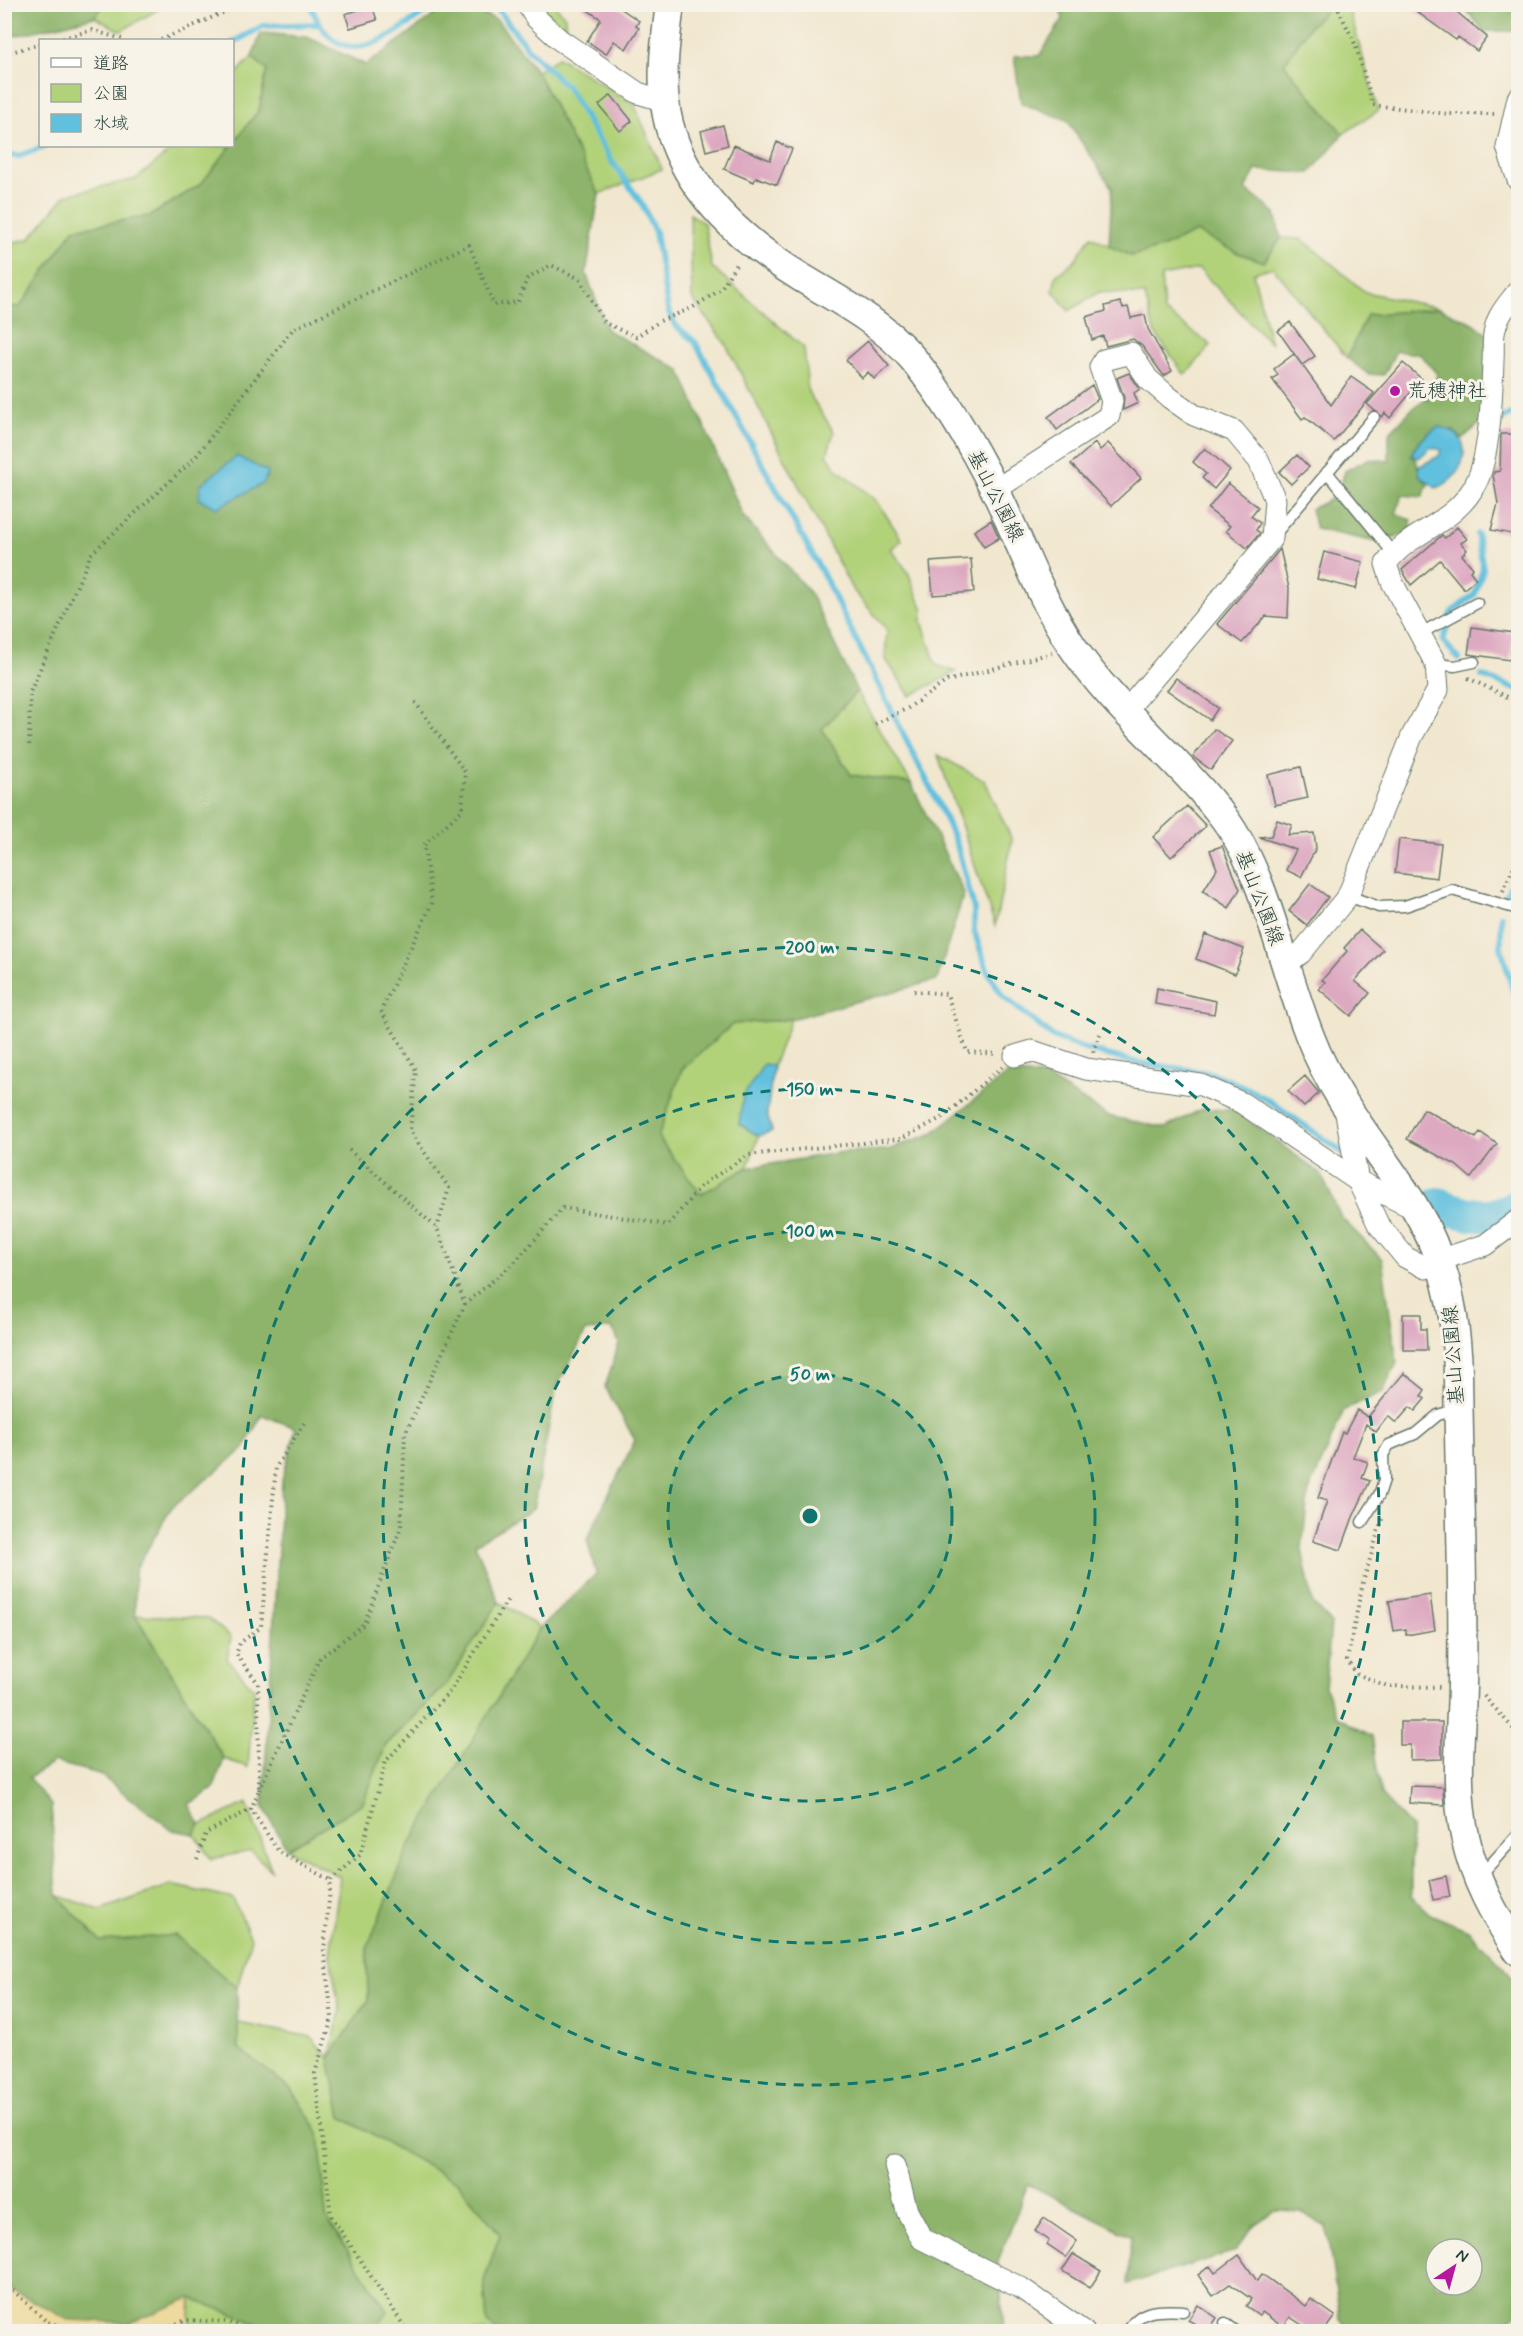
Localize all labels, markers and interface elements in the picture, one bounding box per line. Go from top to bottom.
legend [39,39,234,147]
text: 道路 [93,52,129,76]
text: 公園 [93,82,129,106]
text: 水域 [93,112,129,136]
place label: 荒穂神社 [1407,378,1487,405]
marker: 荒穂神社 [1388,384,1402,398]
street label: 基山公園線 [960,445,1030,547]
street label: 基山公園線 [1228,846,1290,950]
text: 200 m [785,936,835,960]
text: 150 m [786,1078,834,1102]
text: 100 m [786,1220,834,1244]
street label: 基山公園線 [1437,1304,1471,1406]
text: 50 m [790,1363,830,1387]
centre of rings [800,1506,820,1526]
north arrow [1424,2237,1484,2297]
text: N [1451,2244,1472,2268]

